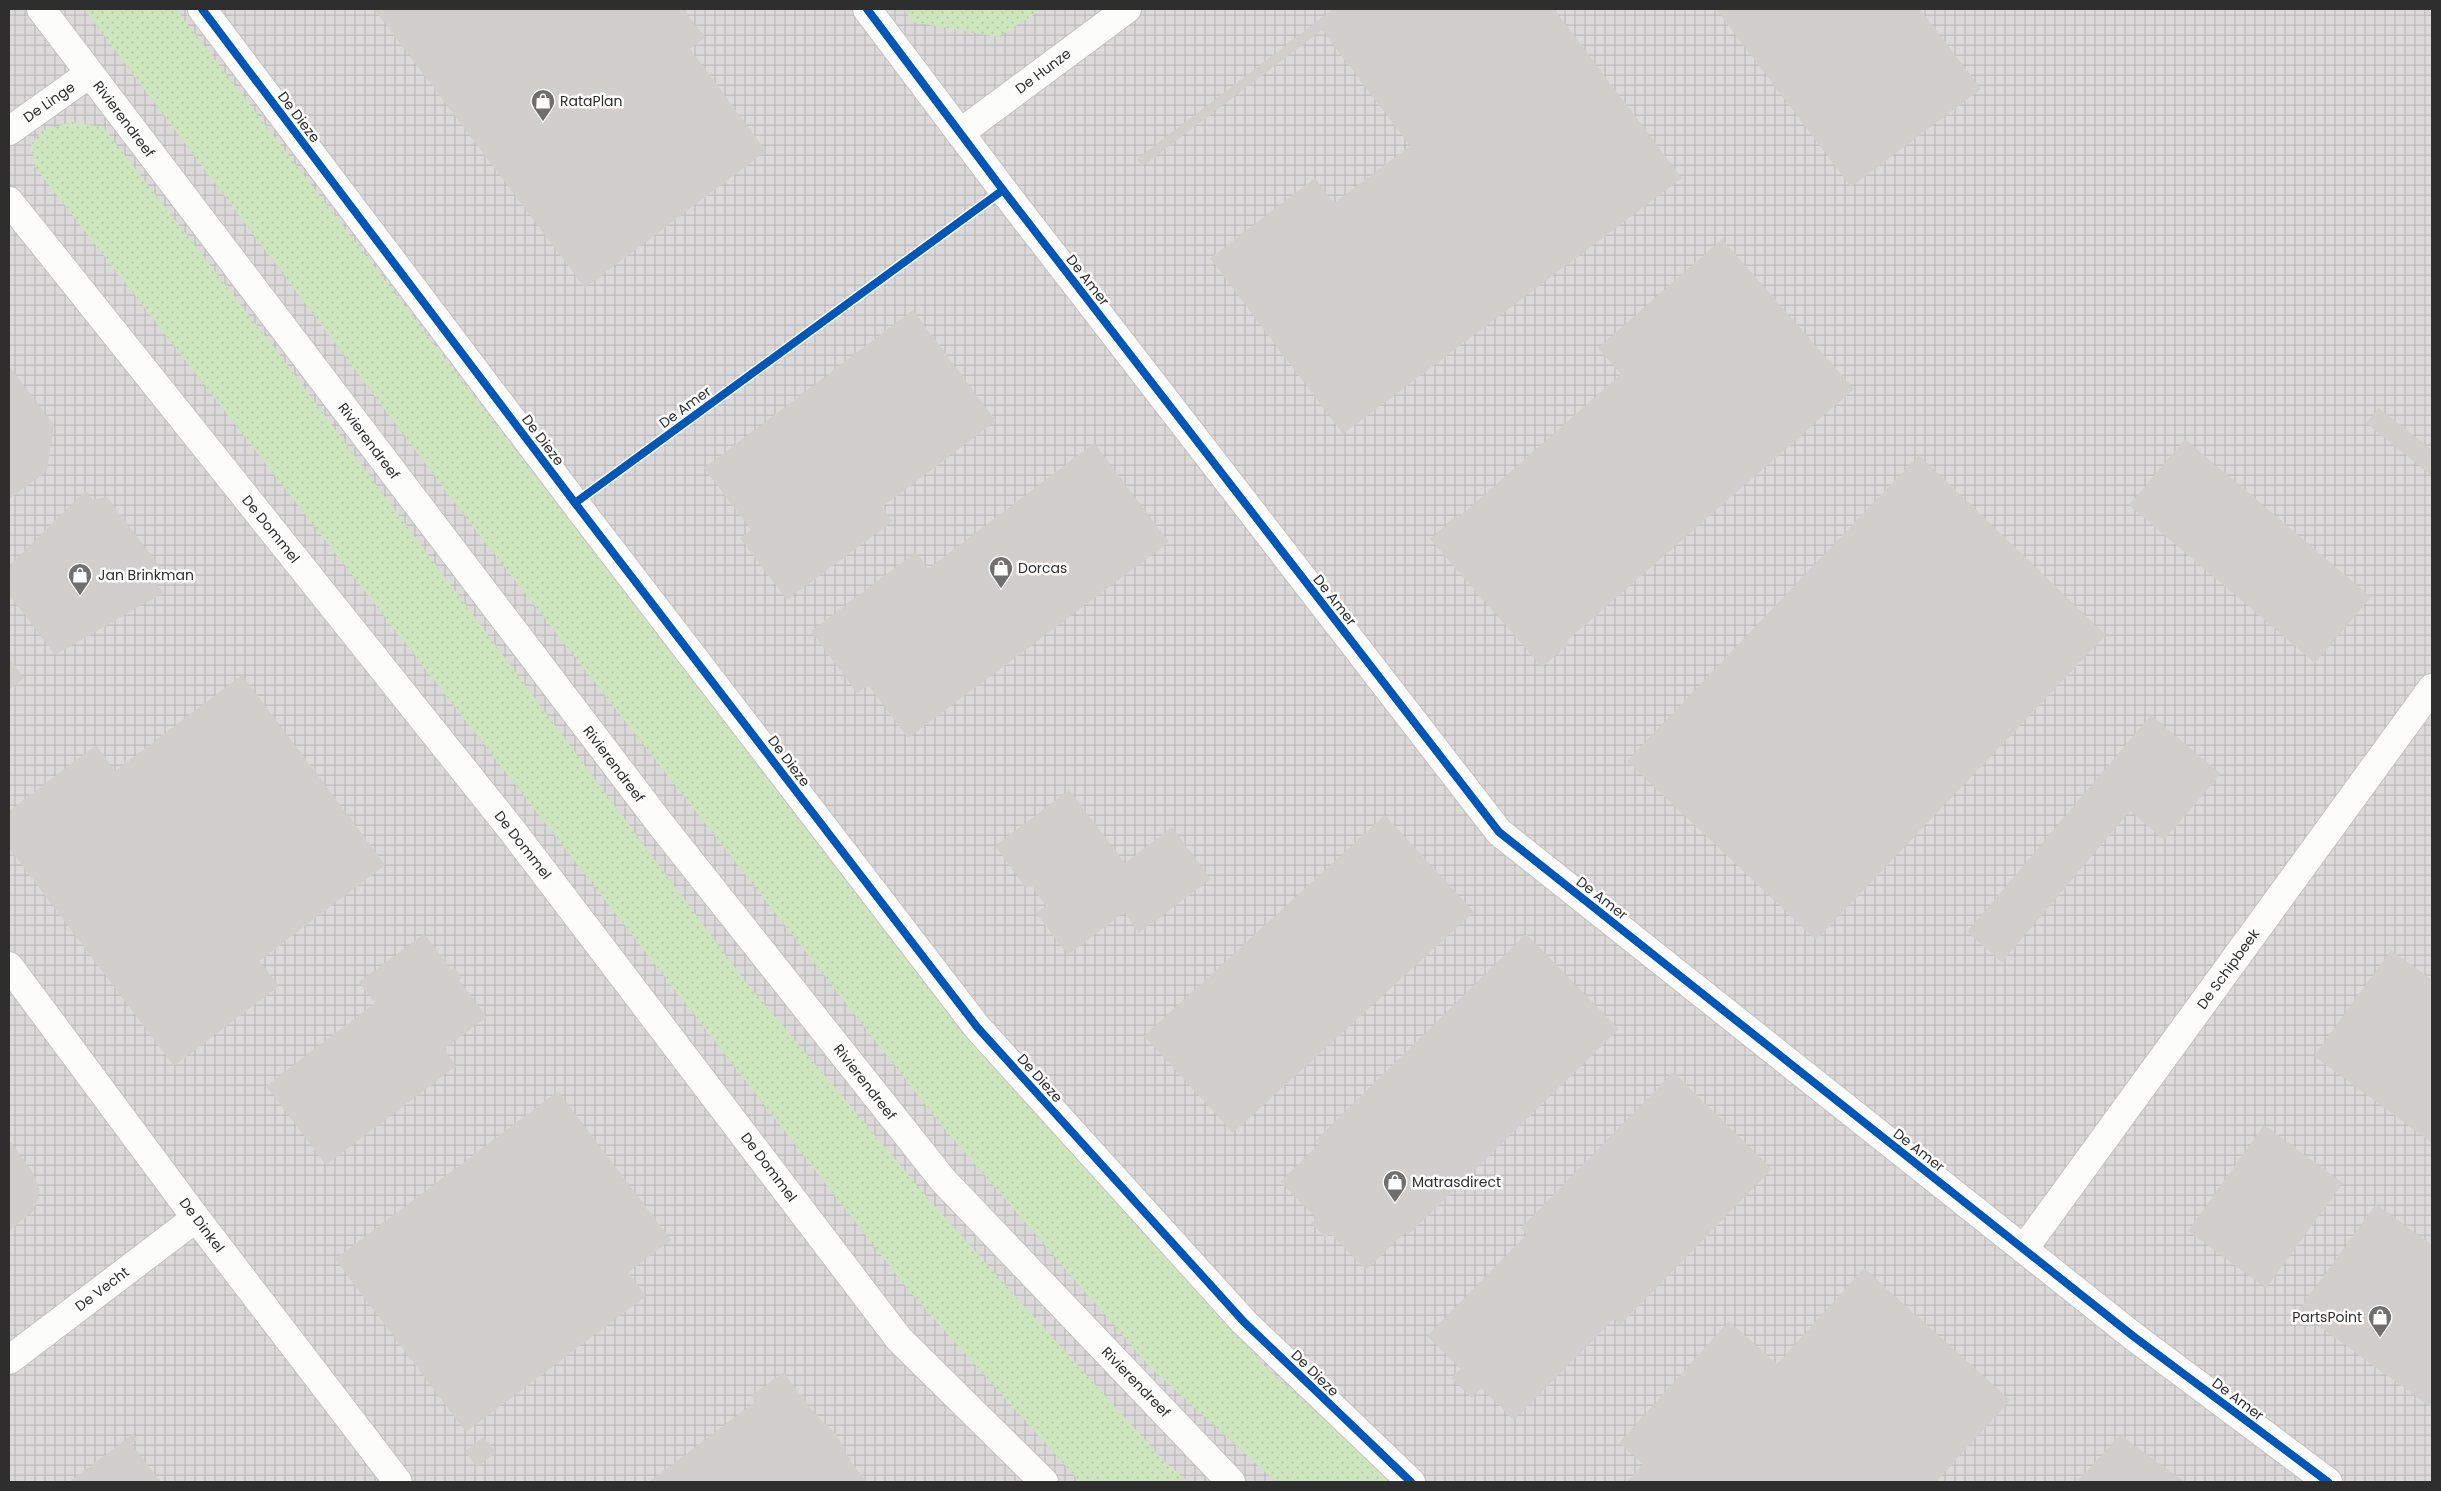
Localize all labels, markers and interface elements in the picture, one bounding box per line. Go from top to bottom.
street label: De Hunze [1011,43,1075,99]
street label: Rivierendreef [88,76,160,162]
street label: De Linge [19,77,79,127]
street label: De Dieze [273,87,325,147]
shop icon: RataPlan [530,88,556,122]
place label: RataPlan [560,91,623,111]
street label: De Amer [1062,250,1114,310]
street label: De Amer [655,381,715,433]
street label: Rivierendreef [333,398,405,484]
street label: De Dieze [517,410,569,470]
street label: De Dommel [237,491,305,567]
shop icon: Dorcas [988,555,1014,589]
place label: Dorcas [1018,558,1067,578]
shop icon: Jan Brinkman [67,562,93,596]
place label: Jan Brinkman [98,565,194,585]
street label: De Amer [1309,570,1361,630]
street label: Rivierendreef [578,721,650,807]
street label: De Dieze [763,731,815,791]
street label: De Dommel [490,806,556,884]
street label: De Amer [1572,872,1632,924]
street label: De Schipbeek [2192,924,2264,1013]
street label: Rivierendreef [829,1040,901,1124]
street label: De Dieze [1013,1049,1068,1107]
street label: De Amer [1889,1124,1949,1176]
street label: De Dommel [736,1128,802,1206]
shop icon: Matrasdirect [1382,1169,1408,1203]
place label: Matrasdirect [1412,1172,1501,1192]
street label: De Dinkel [175,1193,229,1257]
street label: De Vecht [71,1262,133,1316]
shop icon: PartsPoint [2367,1304,2393,1338]
place label: PartsPoint [2292,1307,2362,1327]
street label: Rivierendreef [1097,1342,1175,1422]
street label: De Dieze [1287,1345,1344,1401]
street label: De Amer [2208,1373,2268,1425]

